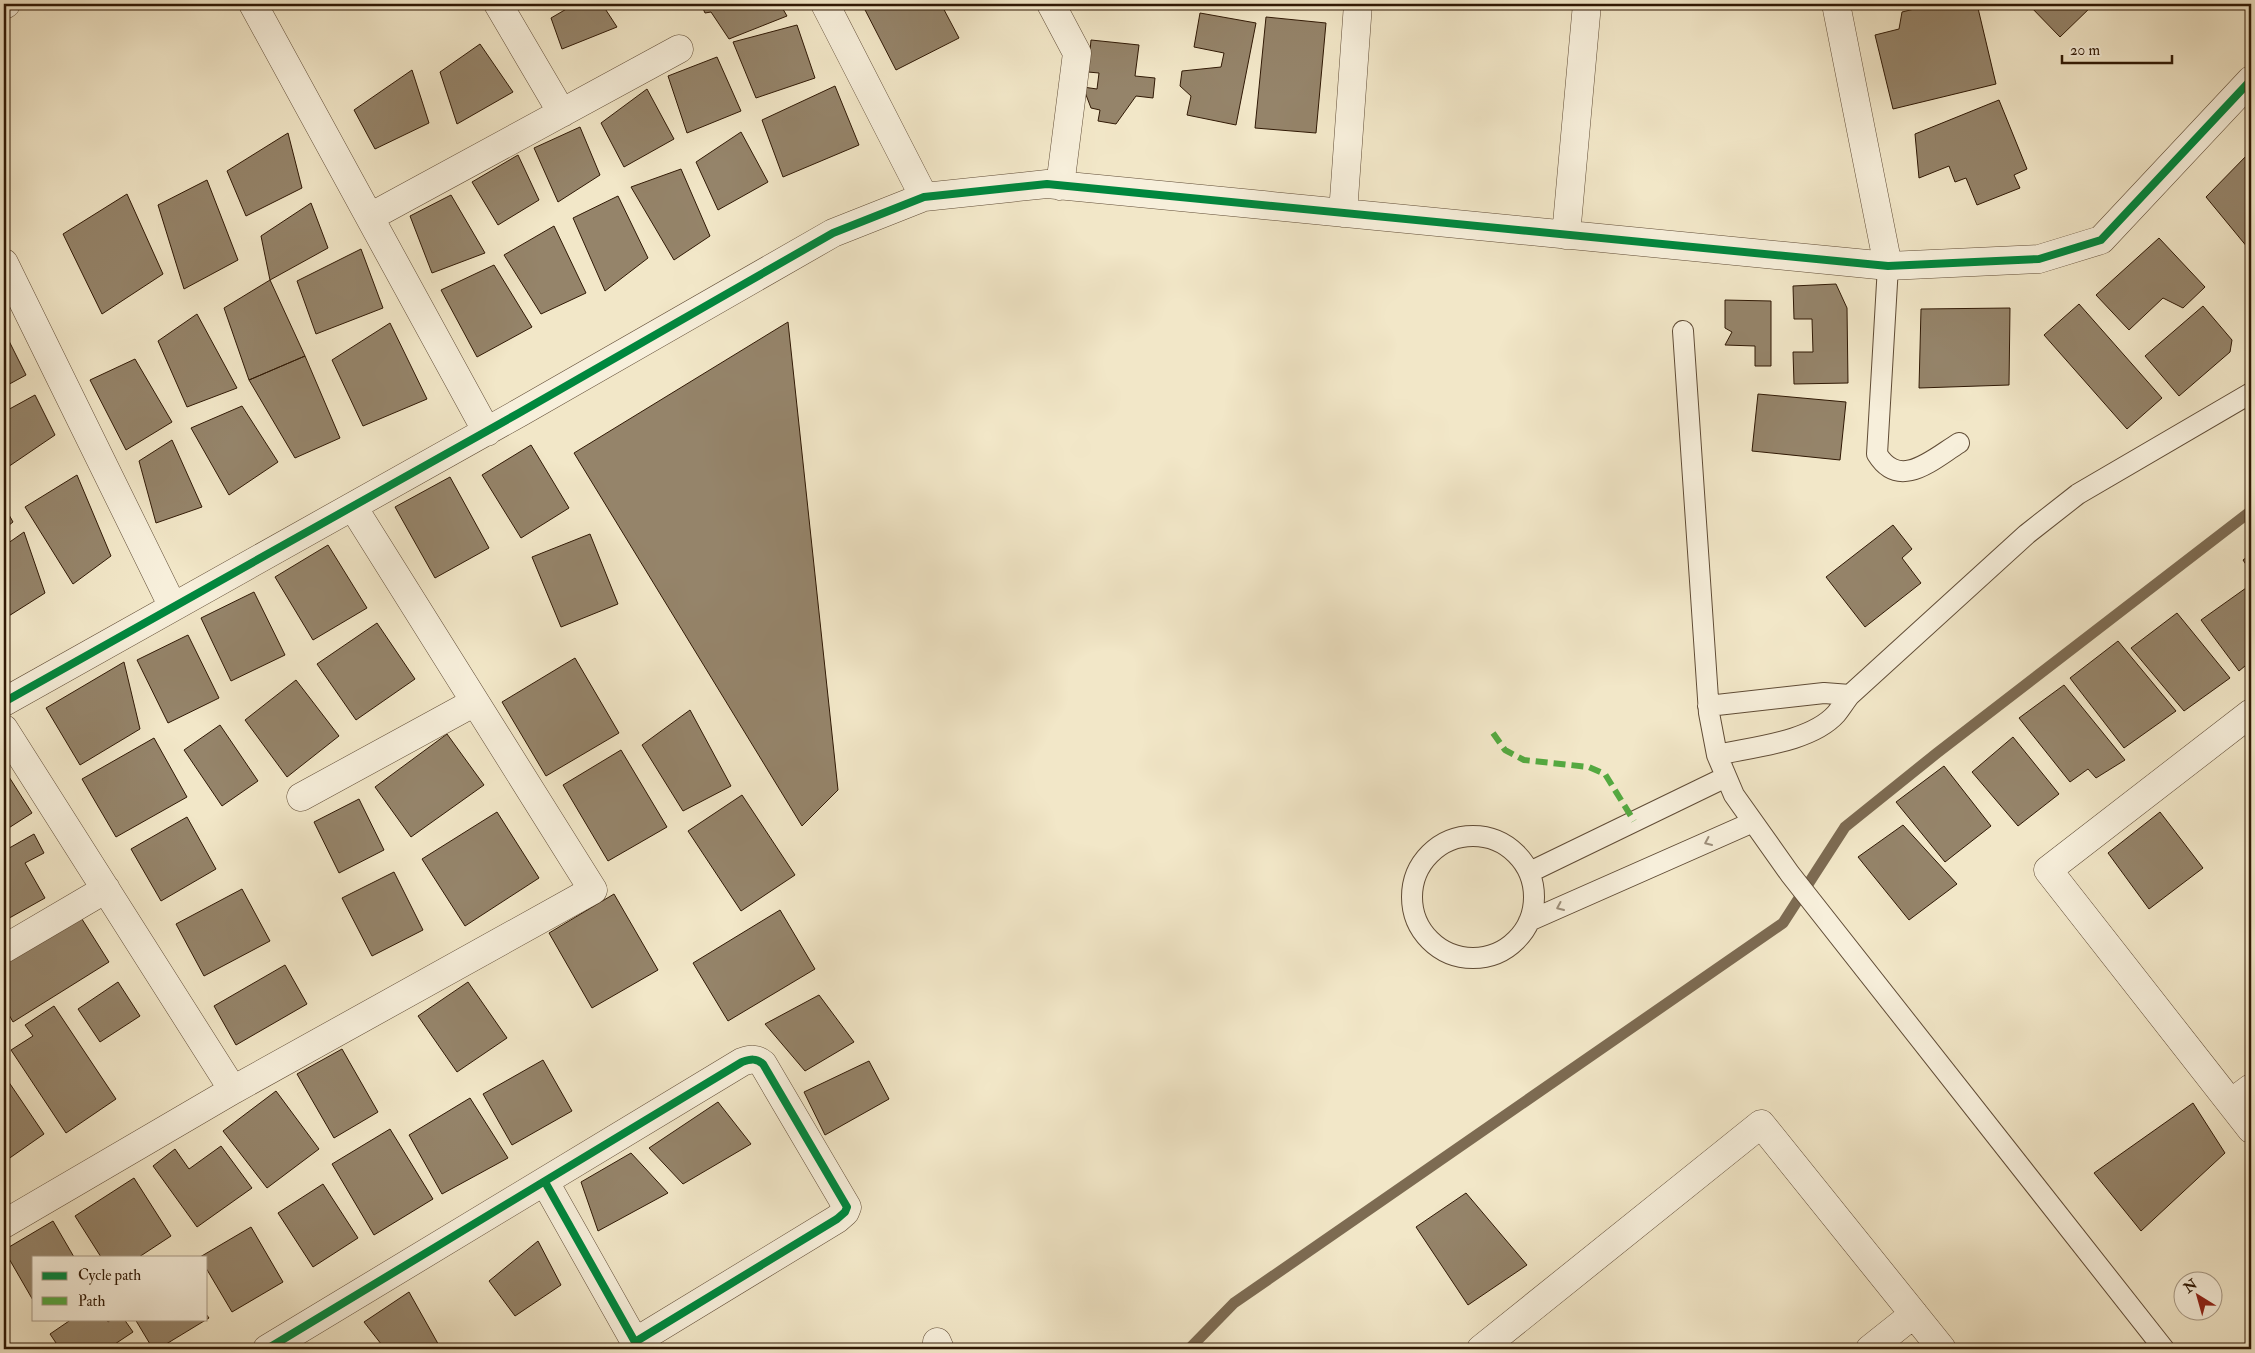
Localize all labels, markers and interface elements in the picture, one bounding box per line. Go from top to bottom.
scale bar [2062,32,2172,64]
text: 20 m [2070,41,2100,60]
one-way arrow [1704,835,1713,846]
one-way arrow [1556,901,1565,912]
legend [32,1256,208,1320]
text: Cycle path [78,1266,141,1286]
north arrow [2172,1270,2222,1320]
text: N [2180,1275,2201,1297]
text: Path [78,1292,105,1311]

